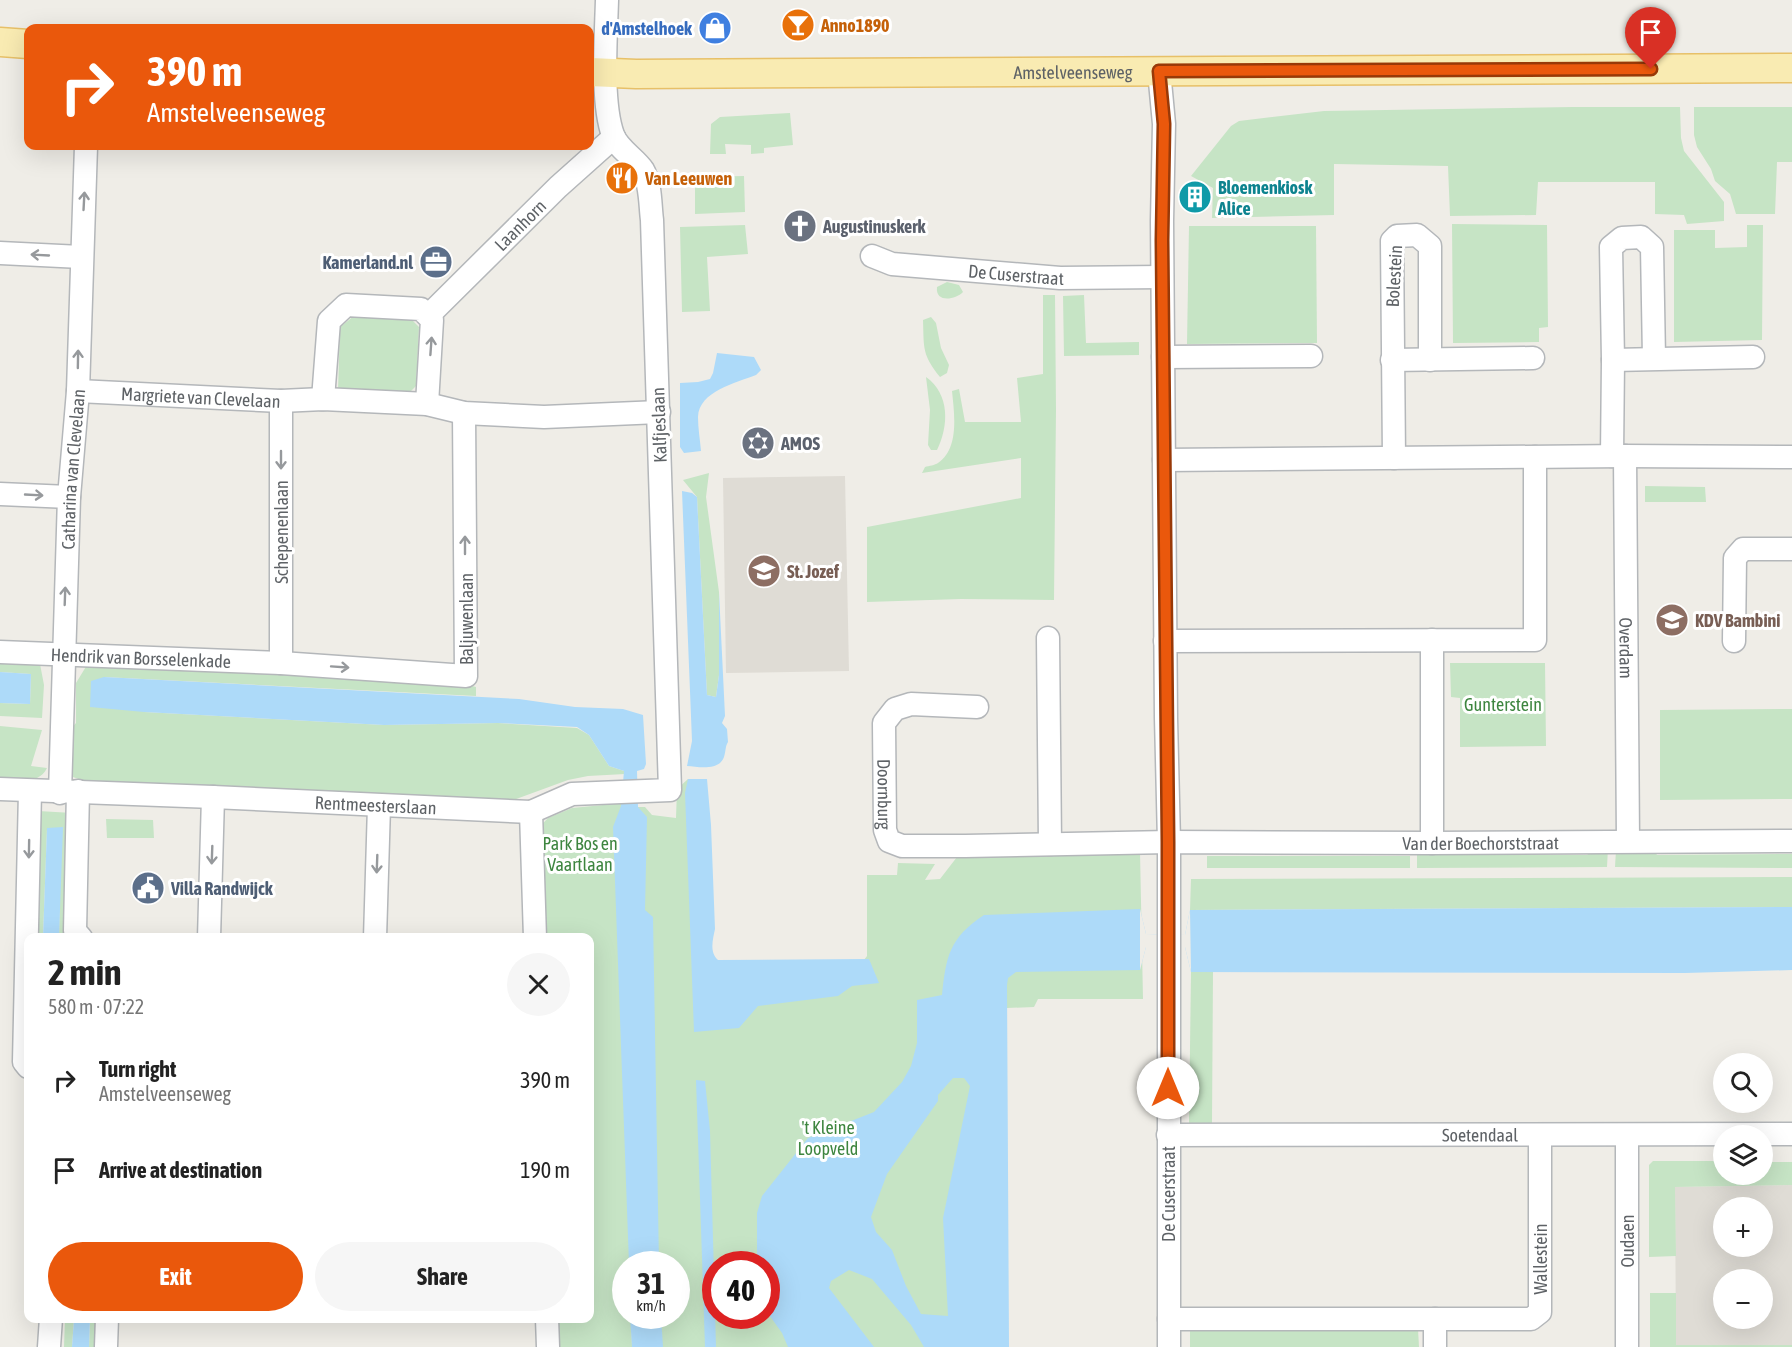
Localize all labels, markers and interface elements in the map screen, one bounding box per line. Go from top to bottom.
bar icon: Anno1890 [780,7,816,43]
pin [1625,7,1676,69]
shop icon: d'Amstelhoek [697,10,733,46]
place label: Anno1890 [820,15,890,36]
icon: arrive [1634,16,1667,49]
place label: d'Amstelhoek [601,18,693,39]
text: 390 m [147,47,242,95]
icon: right [48,48,126,126]
street label: Amstelveenseweg [1013,61,1133,83]
text: Amstelveenseweg [147,97,325,128]
restaurant icon: Van Leeuwen [604,160,640,196]
place label: Van Leeuwen [644,168,732,189]
place label: Bloemenkiosk Alice [1217,177,1313,219]
building icon: Bloemenkiosk Alice [1177,179,1213,215]
one-way arrow [78,192,89,212]
street label: Laanhorn [490,195,550,255]
church icon: Augustinuskerk [782,208,818,244]
place label: Augustinuskerk [822,216,926,237]
office icon: Kamerland.nl [418,244,454,280]
street label: Bolestein [1382,244,1406,308]
one-way arrow [31,250,51,261]
place label: Kamerland.nl [323,252,413,273]
street label: De Cuserstraat [967,260,1064,289]
one-way arrow [425,336,436,356]
one-way arrow [73,350,84,370]
street label: Margriete van Clevelaan [121,383,281,411]
street label: Kalfjeslaan [647,387,671,463]
street label: Catharina van Clevelaan [57,388,89,550]
synagogue icon: AMOS [740,425,776,461]
place label: AMOS [780,433,820,454]
one-way arrow [275,449,287,469]
street label: Schepenenlaan [271,480,292,584]
one-way arrow [24,490,44,501]
one-way arrow [459,535,471,555]
school or university icon: St. Jozef [746,553,782,589]
place label: St. Jozef [787,561,840,582]
street label: Baljuwenlaan [456,573,477,665]
one-way arrow [60,586,71,606]
school or university icon: KDV Bambini [1654,602,1690,638]
place label: KDV Bambini [1695,610,1780,631]
street label: Overdam [1616,617,1637,679]
street label: Hendrik van Borsselenkade [50,643,231,672]
one-way arrow [329,662,349,673]
park label: Gunterstein [1464,694,1542,715]
street label: Doornburg [874,759,895,830]
street label: Rentmeesterslaan [314,791,437,818]
street label: Van der Boechorststraat [1402,832,1559,854]
park label: Park Bos en Vaartlaan [542,833,618,875]
one-way arrow [23,839,35,859]
one-way arrow [206,845,217,865]
one-way arrow [372,854,383,873]
public building icon: Villa Randwijck [130,870,166,906]
place label: Villa Randwijck [170,878,274,899]
text: 2 min [48,951,122,993]
button: close [507,953,570,1016]
text: 580 m · 07:22 [48,995,144,1018]
map controls [1713,1053,1773,1329]
button: search [1713,1053,1773,1113]
text: Turn right [99,1056,176,1082]
position arrow [1136,1056,1200,1120]
icon: right [48,1064,81,1097]
text: 390 m [520,1067,570,1093]
text: Amstelveenseweg [99,1082,231,1105]
park label: 't Kleine Loopveld [798,1117,858,1159]
street label: Soetendaal [1442,1124,1518,1145]
button: layers [1713,1125,1773,1185]
street label: De Cuserstraat [1158,1146,1179,1242]
icon: arrive [48,1154,81,1187]
text: Arrive at destination [99,1157,262,1183]
text: 190 m [520,1157,570,1183]
button: + [1713,1197,1773,1257]
street label: Oudaen [1617,1214,1638,1268]
street label: Wallestein [1530,1224,1551,1294]
button: Exit [48,1242,303,1311]
button: Share [315,1242,570,1311]
speed limit sign: 40 [702,1251,780,1329]
text: 31 [637,1266,665,1300]
button: − [1713,1269,1773,1329]
text: km/h [636,1297,666,1314]

